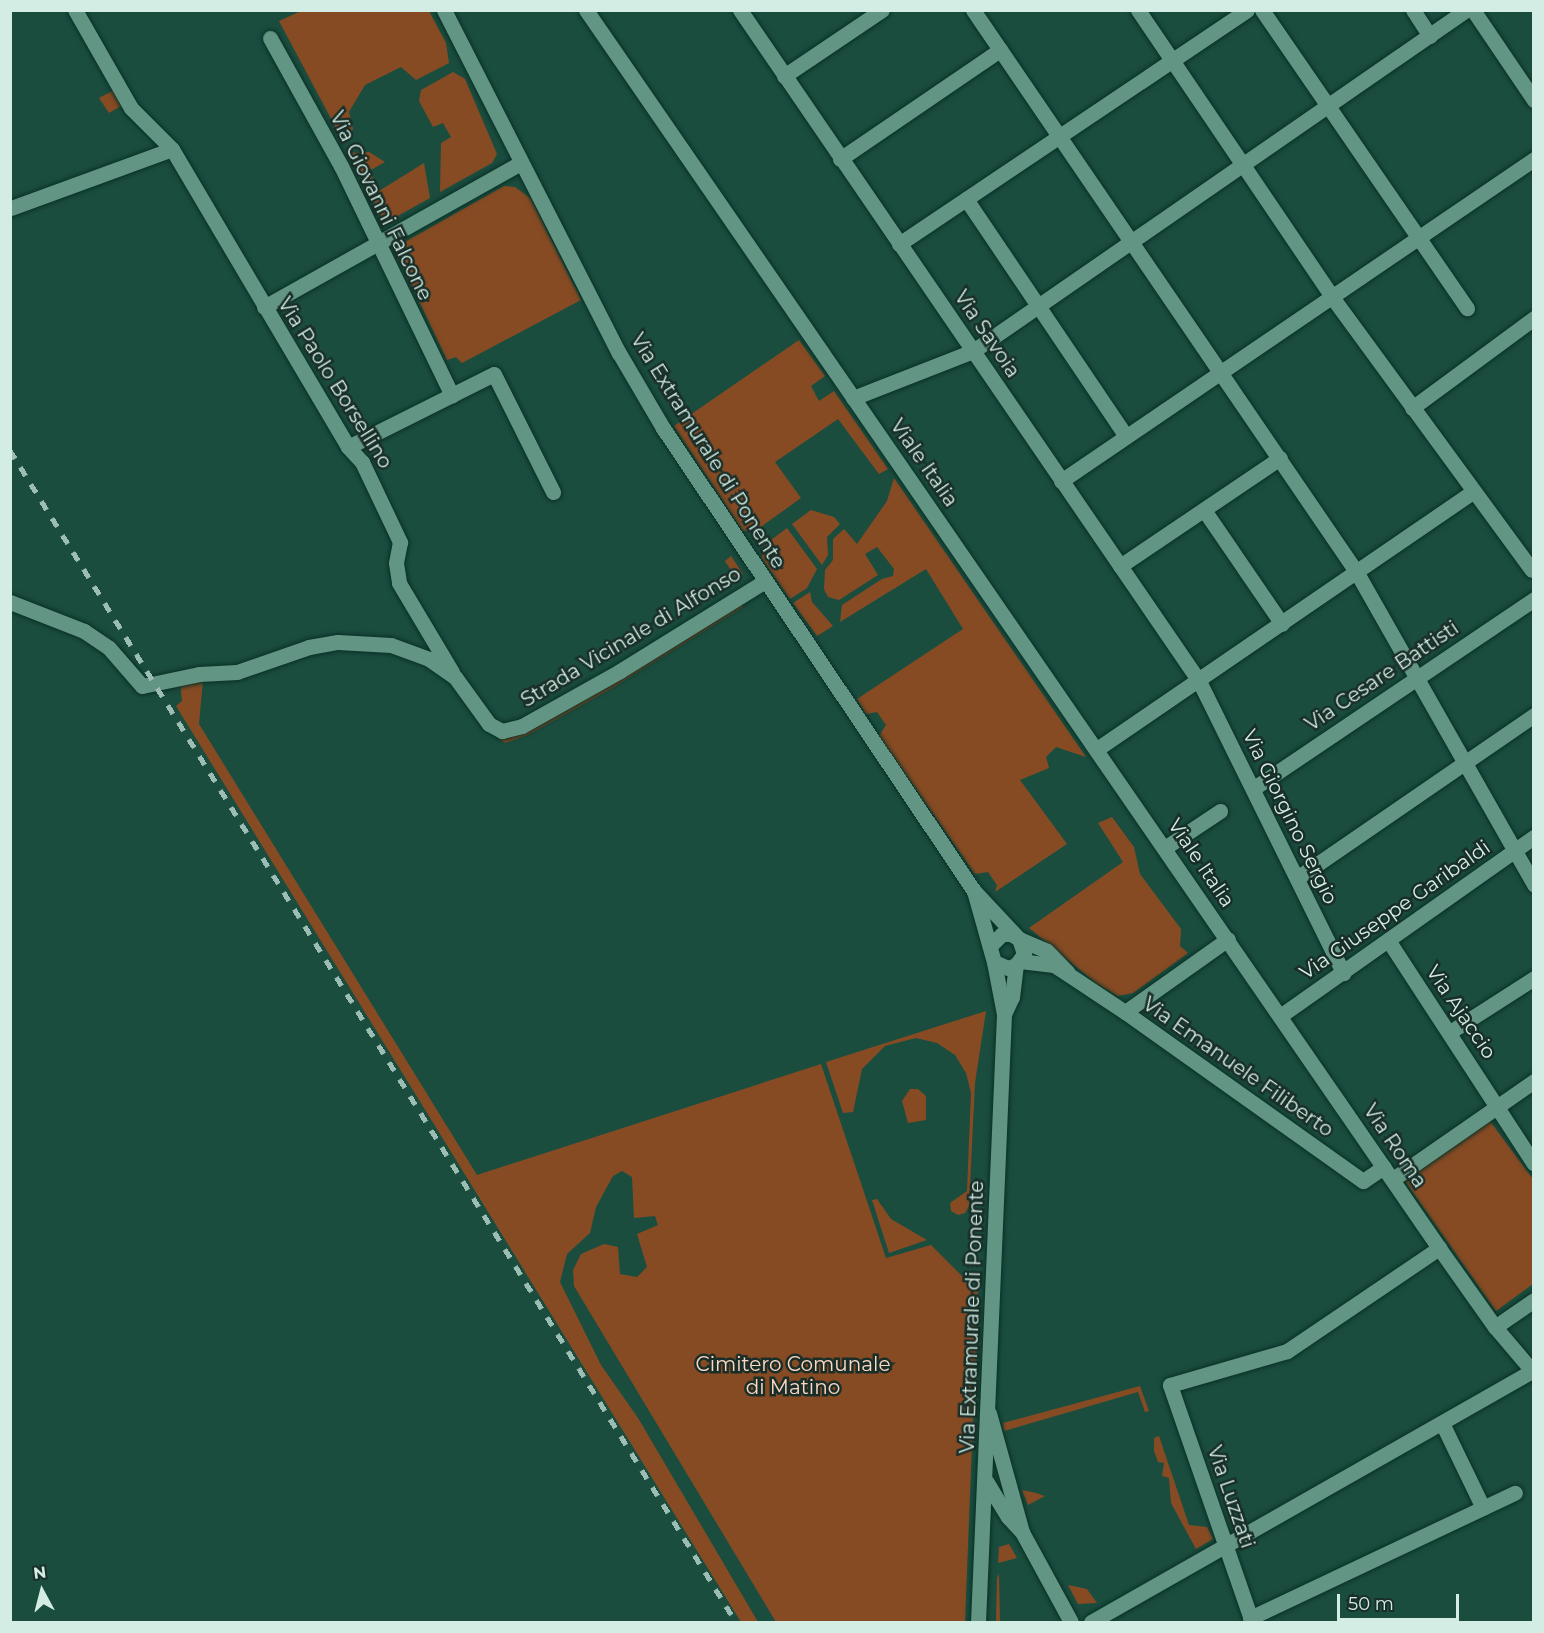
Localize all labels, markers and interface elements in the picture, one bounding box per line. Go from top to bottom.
street label: Via Giovanni Falcone [325,107,437,305]
street label: Via Savoia [949,286,1025,382]
street label: Via Paolo Borsellino [273,293,397,473]
street label: Via Extramurale di Ponente [625,329,791,573]
street label: Viale Italia [885,415,963,511]
street label: Strada Vicinale di Alfonso [517,562,745,712]
street label: Via Cesare Battisti [1301,616,1463,736]
street label: Via Giorgino Sergio [1237,726,1343,908]
street label: Viale Italia [1163,814,1239,912]
street label: Via Giuseppe Garibaldi [1295,835,1495,985]
street label: Via Ajaccio [1421,961,1501,1063]
street label: Via Emanuele Filiberto [1138,992,1338,1142]
street label: Via Roma [1358,1099,1432,1193]
street label: Via Extramurale di Ponente [955,1180,989,1454]
park label: Cimitero Comunale di Matino [695,1353,891,1400]
street label: Via Luzzati [1202,1443,1260,1551]
north arrow [12,1561,72,1621]
text: N [32,1562,47,1583]
scale bar [1340,1582,1462,1620]
text: 50 m [1348,1593,1394,1615]

